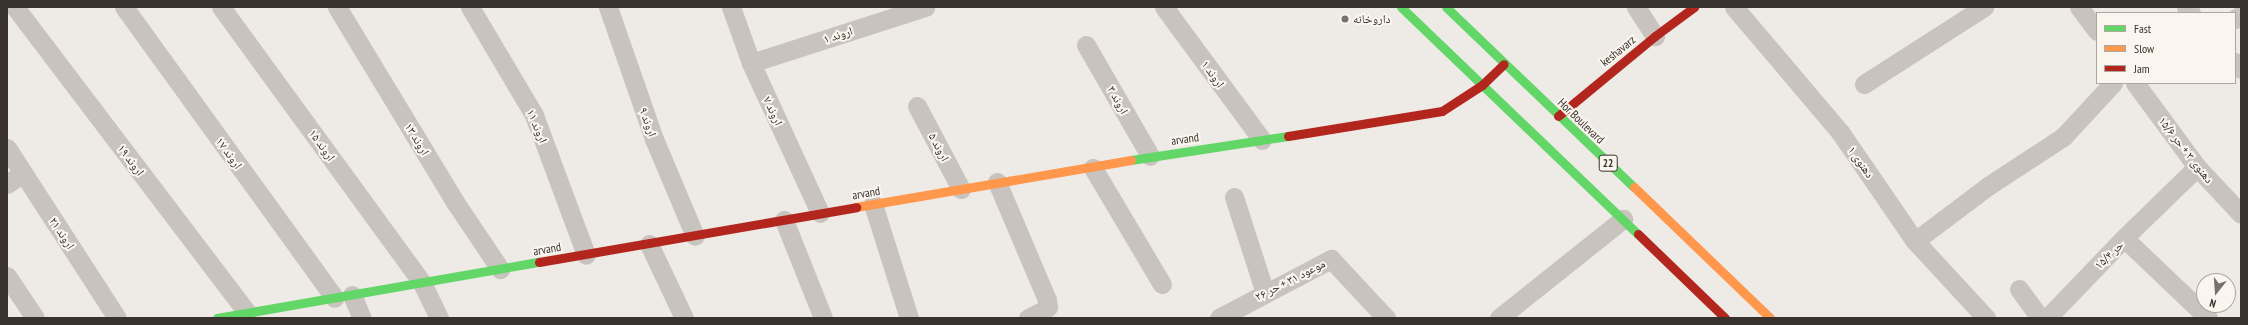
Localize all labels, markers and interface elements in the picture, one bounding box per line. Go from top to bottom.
place label: داروخانه [1353,12,1390,26]
legend [2096,12,2236,84]
marker: داروخانه [1340,14,1350,24]
text: Fast [2134,21,2151,36]
street label: اروند ۱ [821,24,855,46]
street label: keshavarz [1598,33,1638,69]
text: Slow [2134,41,2154,56]
street label: اروند ۱ [1198,58,1228,90]
text: Jam [2134,61,2150,76]
street label: اروند ۳ [1104,83,1132,117]
street label: اروند ۷ [760,94,786,128]
street label: Hor Boulevard [1555,95,1607,147]
street label: اروند ۹ [636,105,660,139]
street label: اروند ۱۱ [523,107,551,145]
street label: دهنوی ۳ + حر ۱۵/۶ [2156,114,2216,186]
street label: اروند ۱۳ [402,120,432,158]
street label: اروند ۱۵ [306,126,338,164]
street label: اروند ۵ [926,130,952,164]
street label: arvand [1170,130,1200,148]
street label: اروند ۱۷ [213,134,245,172]
street label: اروند ۱۹ [115,142,147,178]
street label: دهنوی ۱ [1845,143,1877,181]
road number: 22 [1598,154,1618,172]
street label: arvand [851,183,881,203]
street label: اروند ۲۱ [46,214,78,252]
street label: حر ۱۵/۴ [2092,238,2126,272]
street label: arvand [532,239,562,259]
street label: موعود ۳۱ + حر ۲۶ [1252,256,1328,304]
north arrow [2196,273,2236,313]
text: N [2208,296,2218,311]

